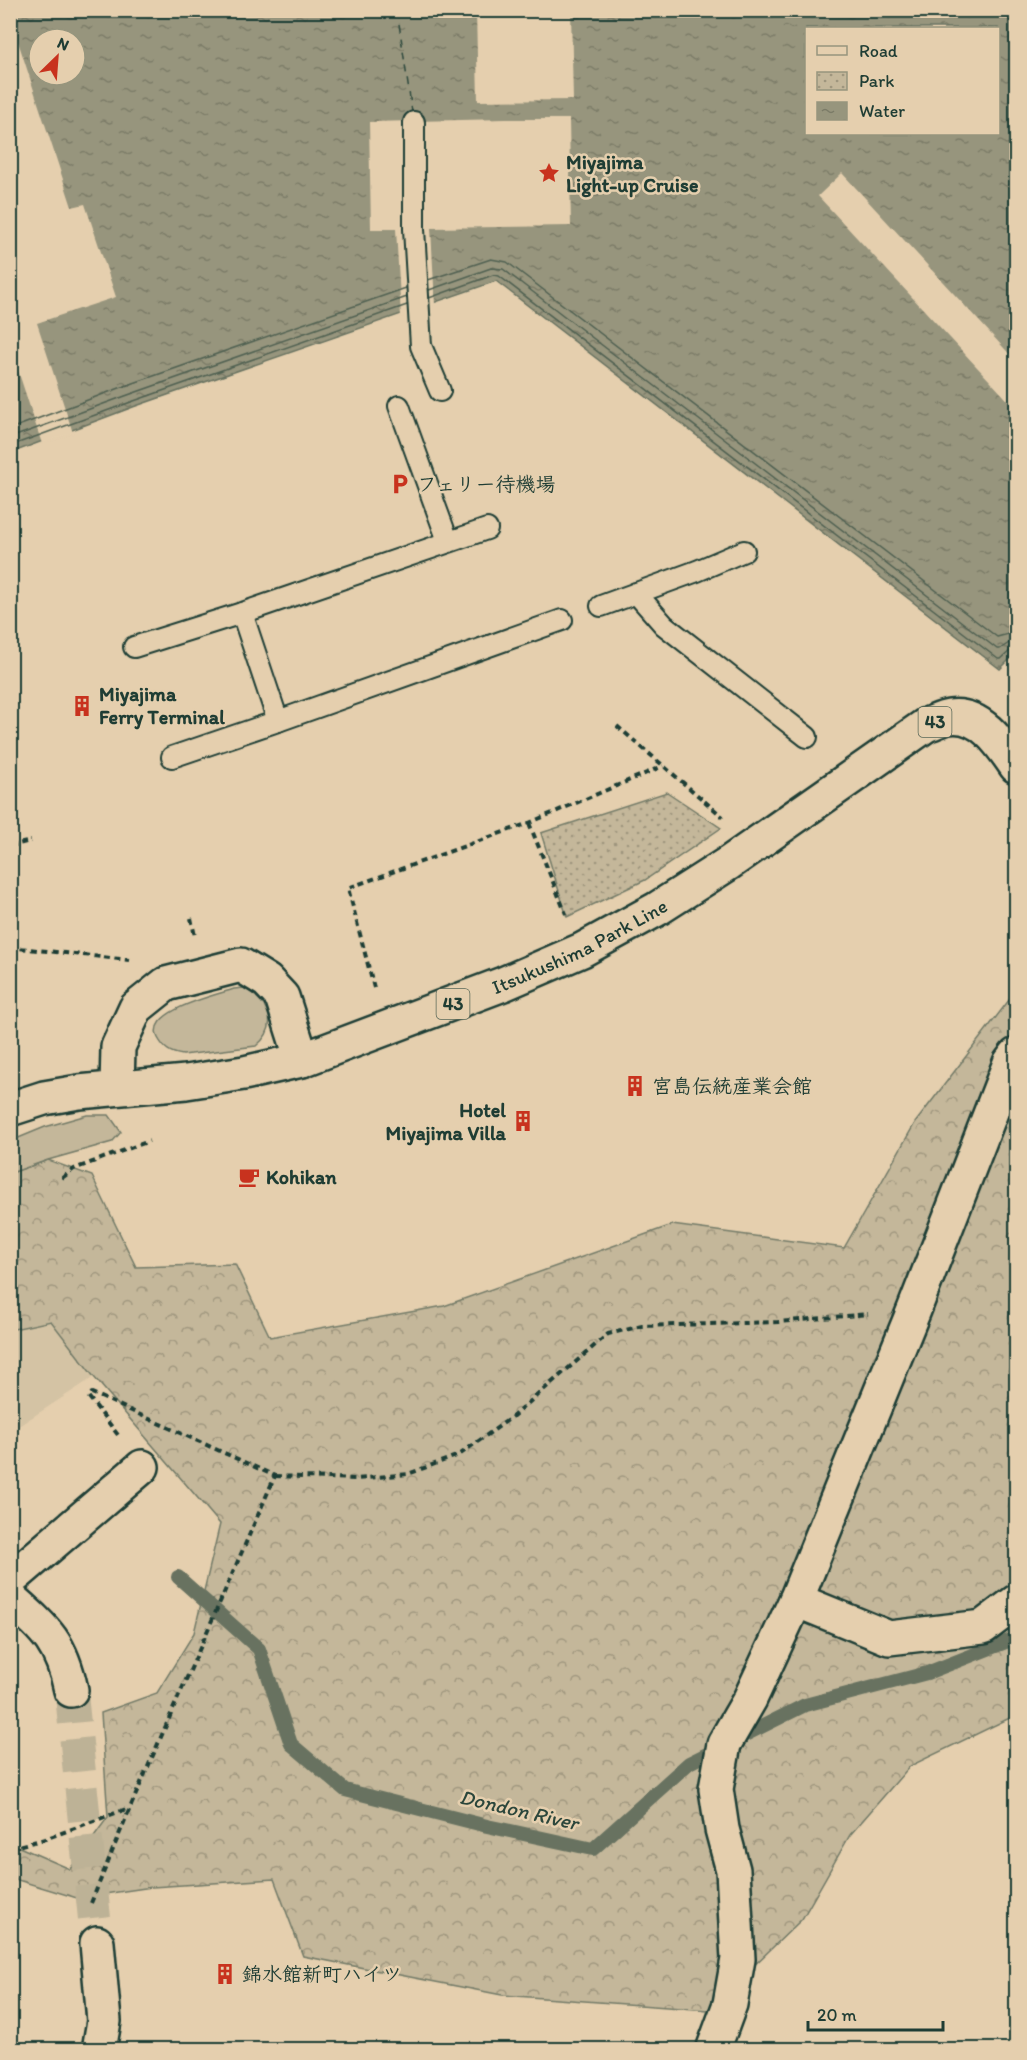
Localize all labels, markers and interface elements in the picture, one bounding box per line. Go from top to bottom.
north arrow [27,27,87,87]
legend [805,27,1000,135]
text: N [54,33,72,55]
text: Road [859,40,898,62]
text: Park [859,70,894,92]
text: Water [859,100,905,122]
place label: Miyajima Light-up Cruise [566,150,699,198]
place icon: Miyajima Light-up Cruise [537,161,561,185]
parking icon: フェリー待機場 [388,472,412,496]
place label: フェリー待機場 [417,472,555,496]
place label: Miyajima Ferry Terminal [99,682,225,730]
building icon: Miyajima Ferry Terminal [70,694,94,718]
road number: 43 [918,707,952,737]
street label: Itsukushima Park Line [489,894,672,999]
road number: 43 [436,989,470,1019]
building icon: 宮島伝統産業会館 [623,1074,647,1098]
place label: 宮島伝統産業会館 [652,1074,812,1098]
place label: Hotel Miyajima Villa [386,1098,507,1146]
building icon: Hotel Miyajima Villa [511,1109,535,1133]
cafe icon: Kohikan [237,1165,261,1189]
place label: Kohikan [266,1165,337,1189]
water label: Dondon River [457,1784,583,1836]
building icon: 錦水館新町ハイツ [213,1962,237,1986]
place label: 錦水館新町ハイツ [242,1962,402,1986]
scale bar [808,1994,943,2032]
text: 20 m [817,2004,857,2026]

